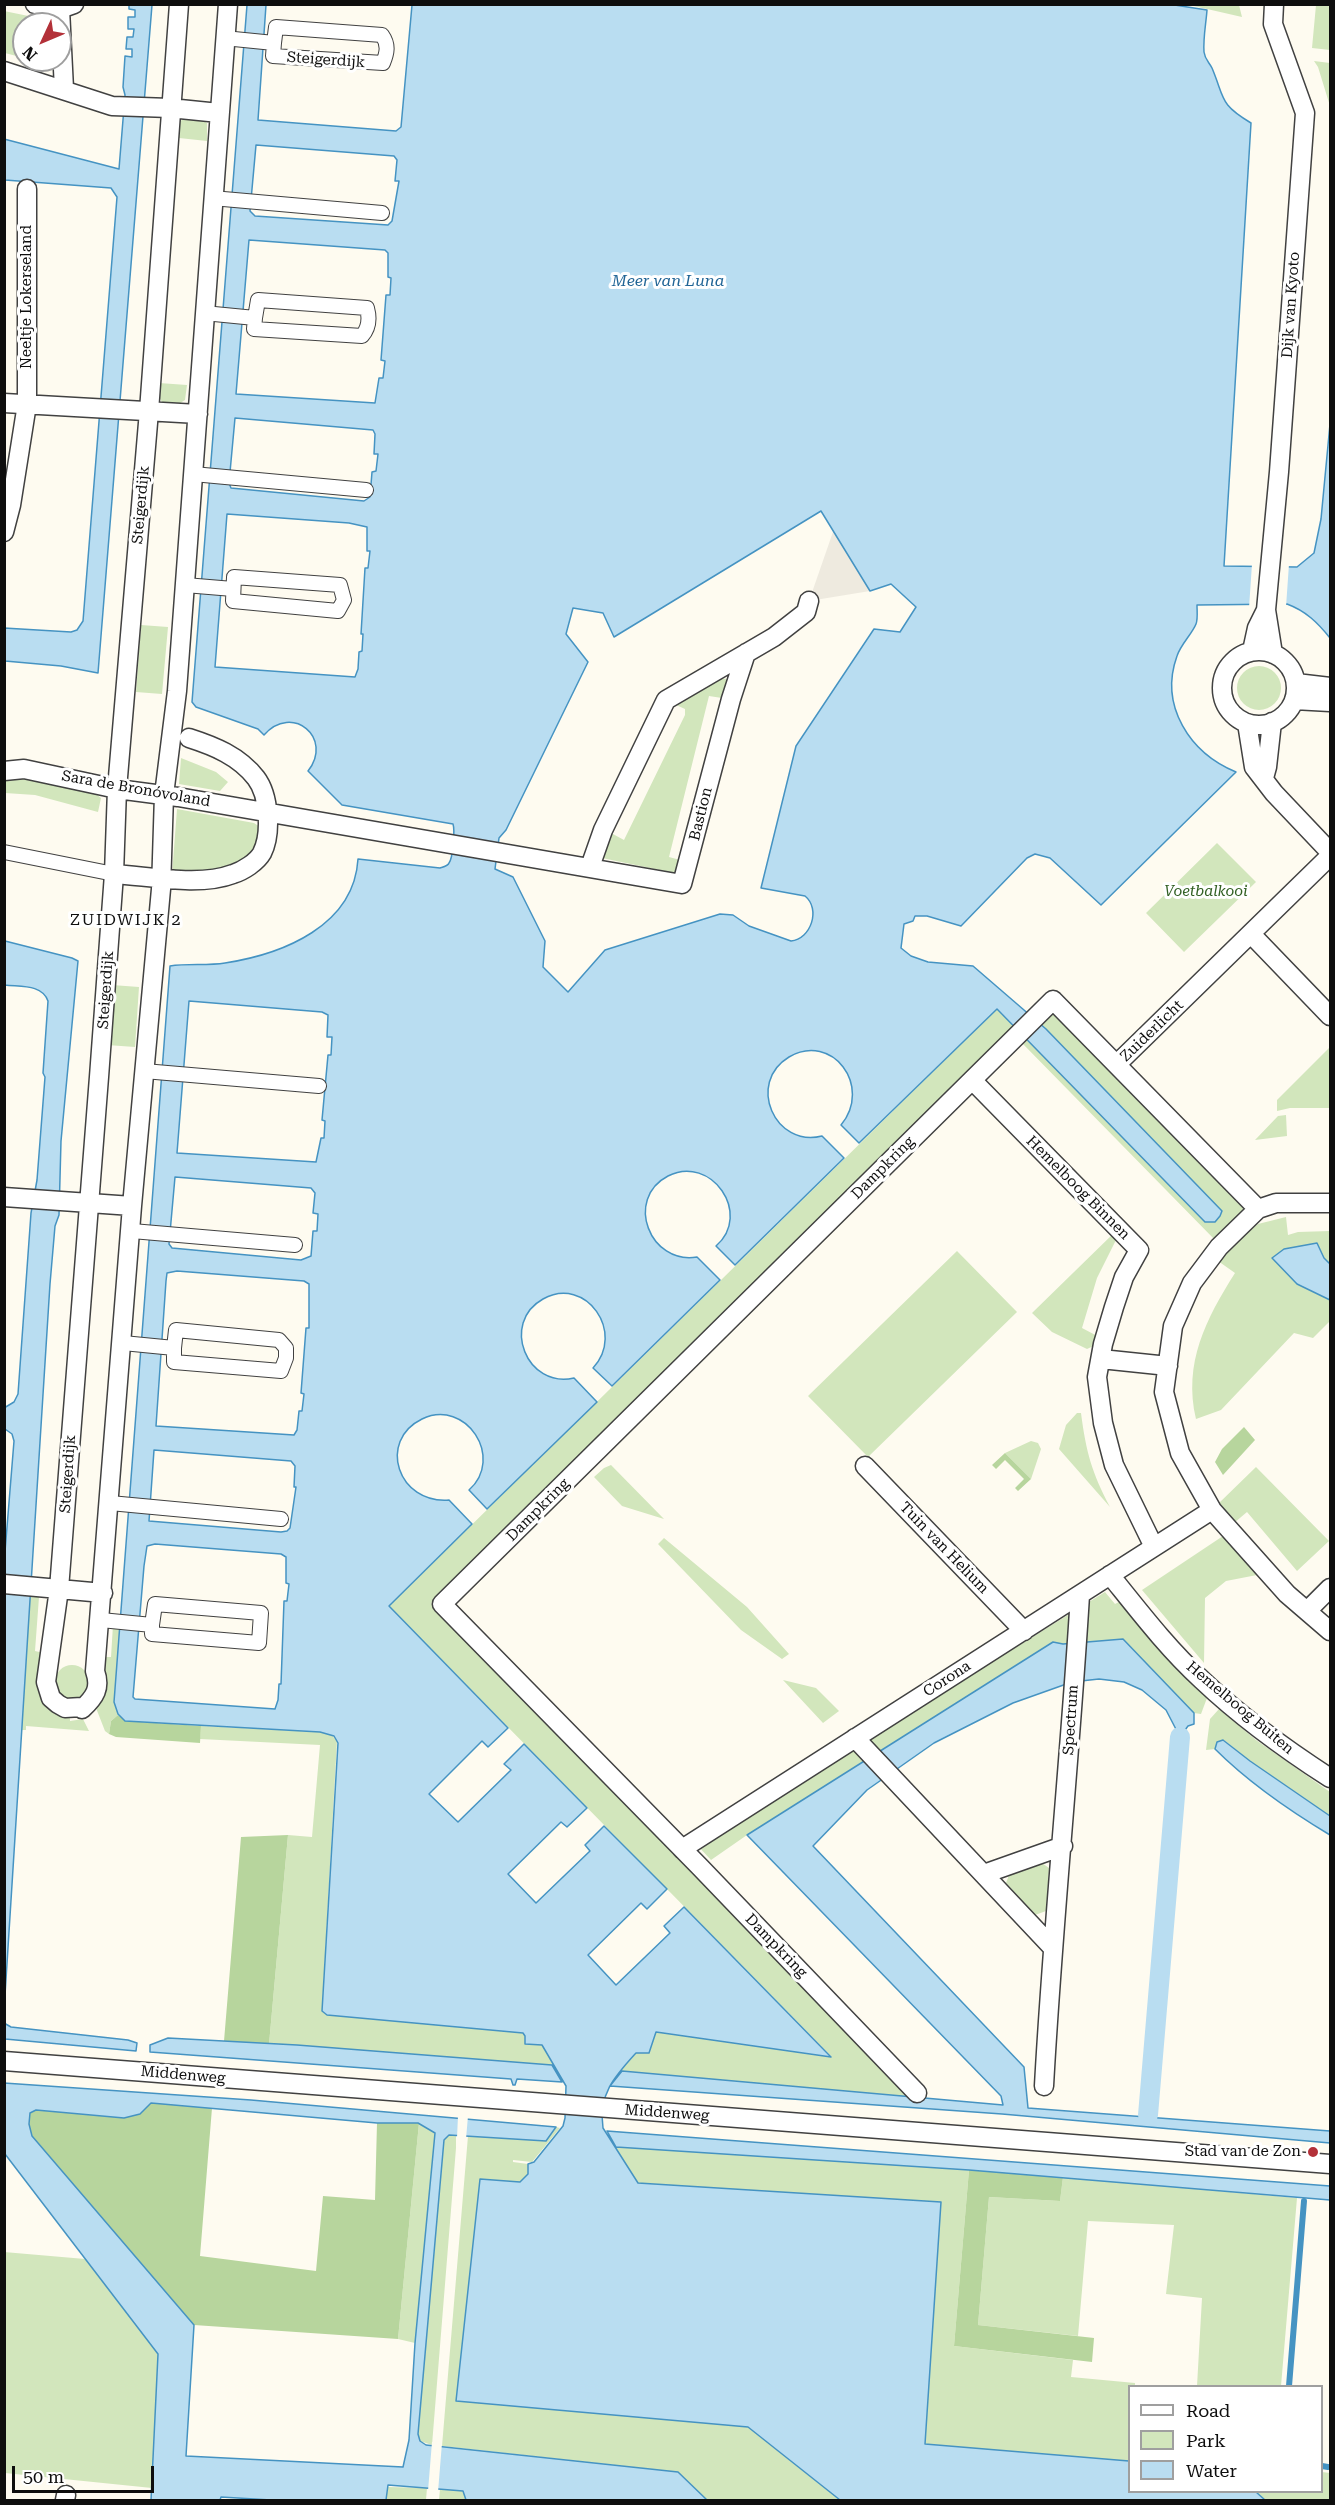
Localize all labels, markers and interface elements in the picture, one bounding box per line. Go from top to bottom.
north arrow [12,12,72,72]
text: N [19,42,41,65]
street label: Steigerdijk [286,48,366,72]
street label: Neeltje Lokerseland [18,225,36,369]
street label: Dijk van Kyoto [1278,251,1304,359]
water label: Meer van Luna [612,271,724,291]
street label: Steigerdijk [129,465,153,545]
street label: Sara de Bronóvoland [60,767,212,811]
street label: Bastion [686,785,716,843]
park label: Voetbalkooi [1164,883,1248,901]
district label: ZUIDWIJK 2 [70,910,182,930]
street label: Steigerdijk [94,950,118,1030]
street label: Zuiderlicht [1117,997,1187,1065]
street label: Hemelboog Binnen [1022,1132,1134,1244]
street label: Dampkring [848,1133,918,1203]
street label: Steigerdijk [56,1434,80,1514]
street label: Dampkring [503,1475,573,1545]
street label: Tuin van Helium [896,1498,992,1598]
street label: Corona [920,1657,974,1701]
street label: Hemelboog Buiten [1183,1658,1297,1758]
street label: Spectrum [1060,1684,1082,1756]
street label: Dampkring [741,1910,811,1982]
street label: Middenweg [140,2062,226,2088]
street label: Middenweg [624,2101,710,2125]
place label: Stad van de Zon [1185,2143,1301,2161]
marker: Stad van de Zon [1306,2145,1320,2159]
legend [1128,2385,1323,2493]
text: Road [1186,2400,1230,2421]
text: Park [1186,2430,1226,2451]
scale bar [15,2454,158,2492]
text: Water [1186,2460,1237,2481]
text: 50 m [23,2466,64,2487]

